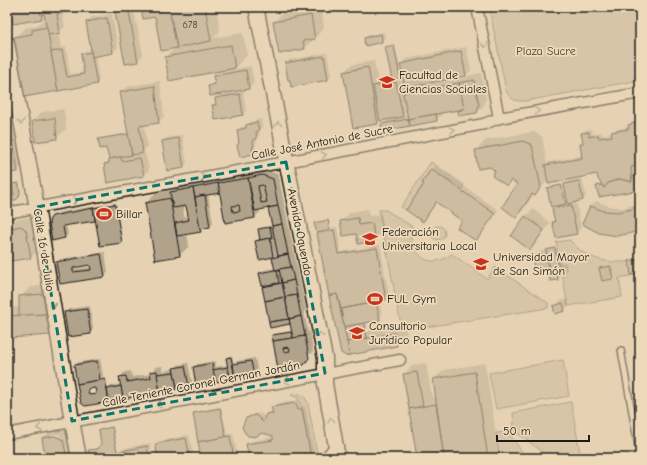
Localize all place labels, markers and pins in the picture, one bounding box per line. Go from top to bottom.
place label: Facultad de Ciencias Sociales [399,68,487,96]
school or university icon: Facultad de Ciencias Sociales [378,73,396,91]
sports icon: Billar [95,205,113,223]
place label: Billar [116,207,143,221]
place label: Federación Universitaria Local [382,225,477,253]
school or university icon: Federación Universitaria Local [361,230,379,248]
place label: Universidad Mayor de San Simón [493,250,590,278]
school or university icon: Universidad Mayor de San Simón [472,255,490,273]
sports icon: FUL Gym [366,290,384,308]
place label: FUL Gym [387,292,436,306]
place label: Consultorio Jurídico Popular [369,319,452,347]
school or university icon: Consultorio Jurídico Popular [348,324,366,342]

